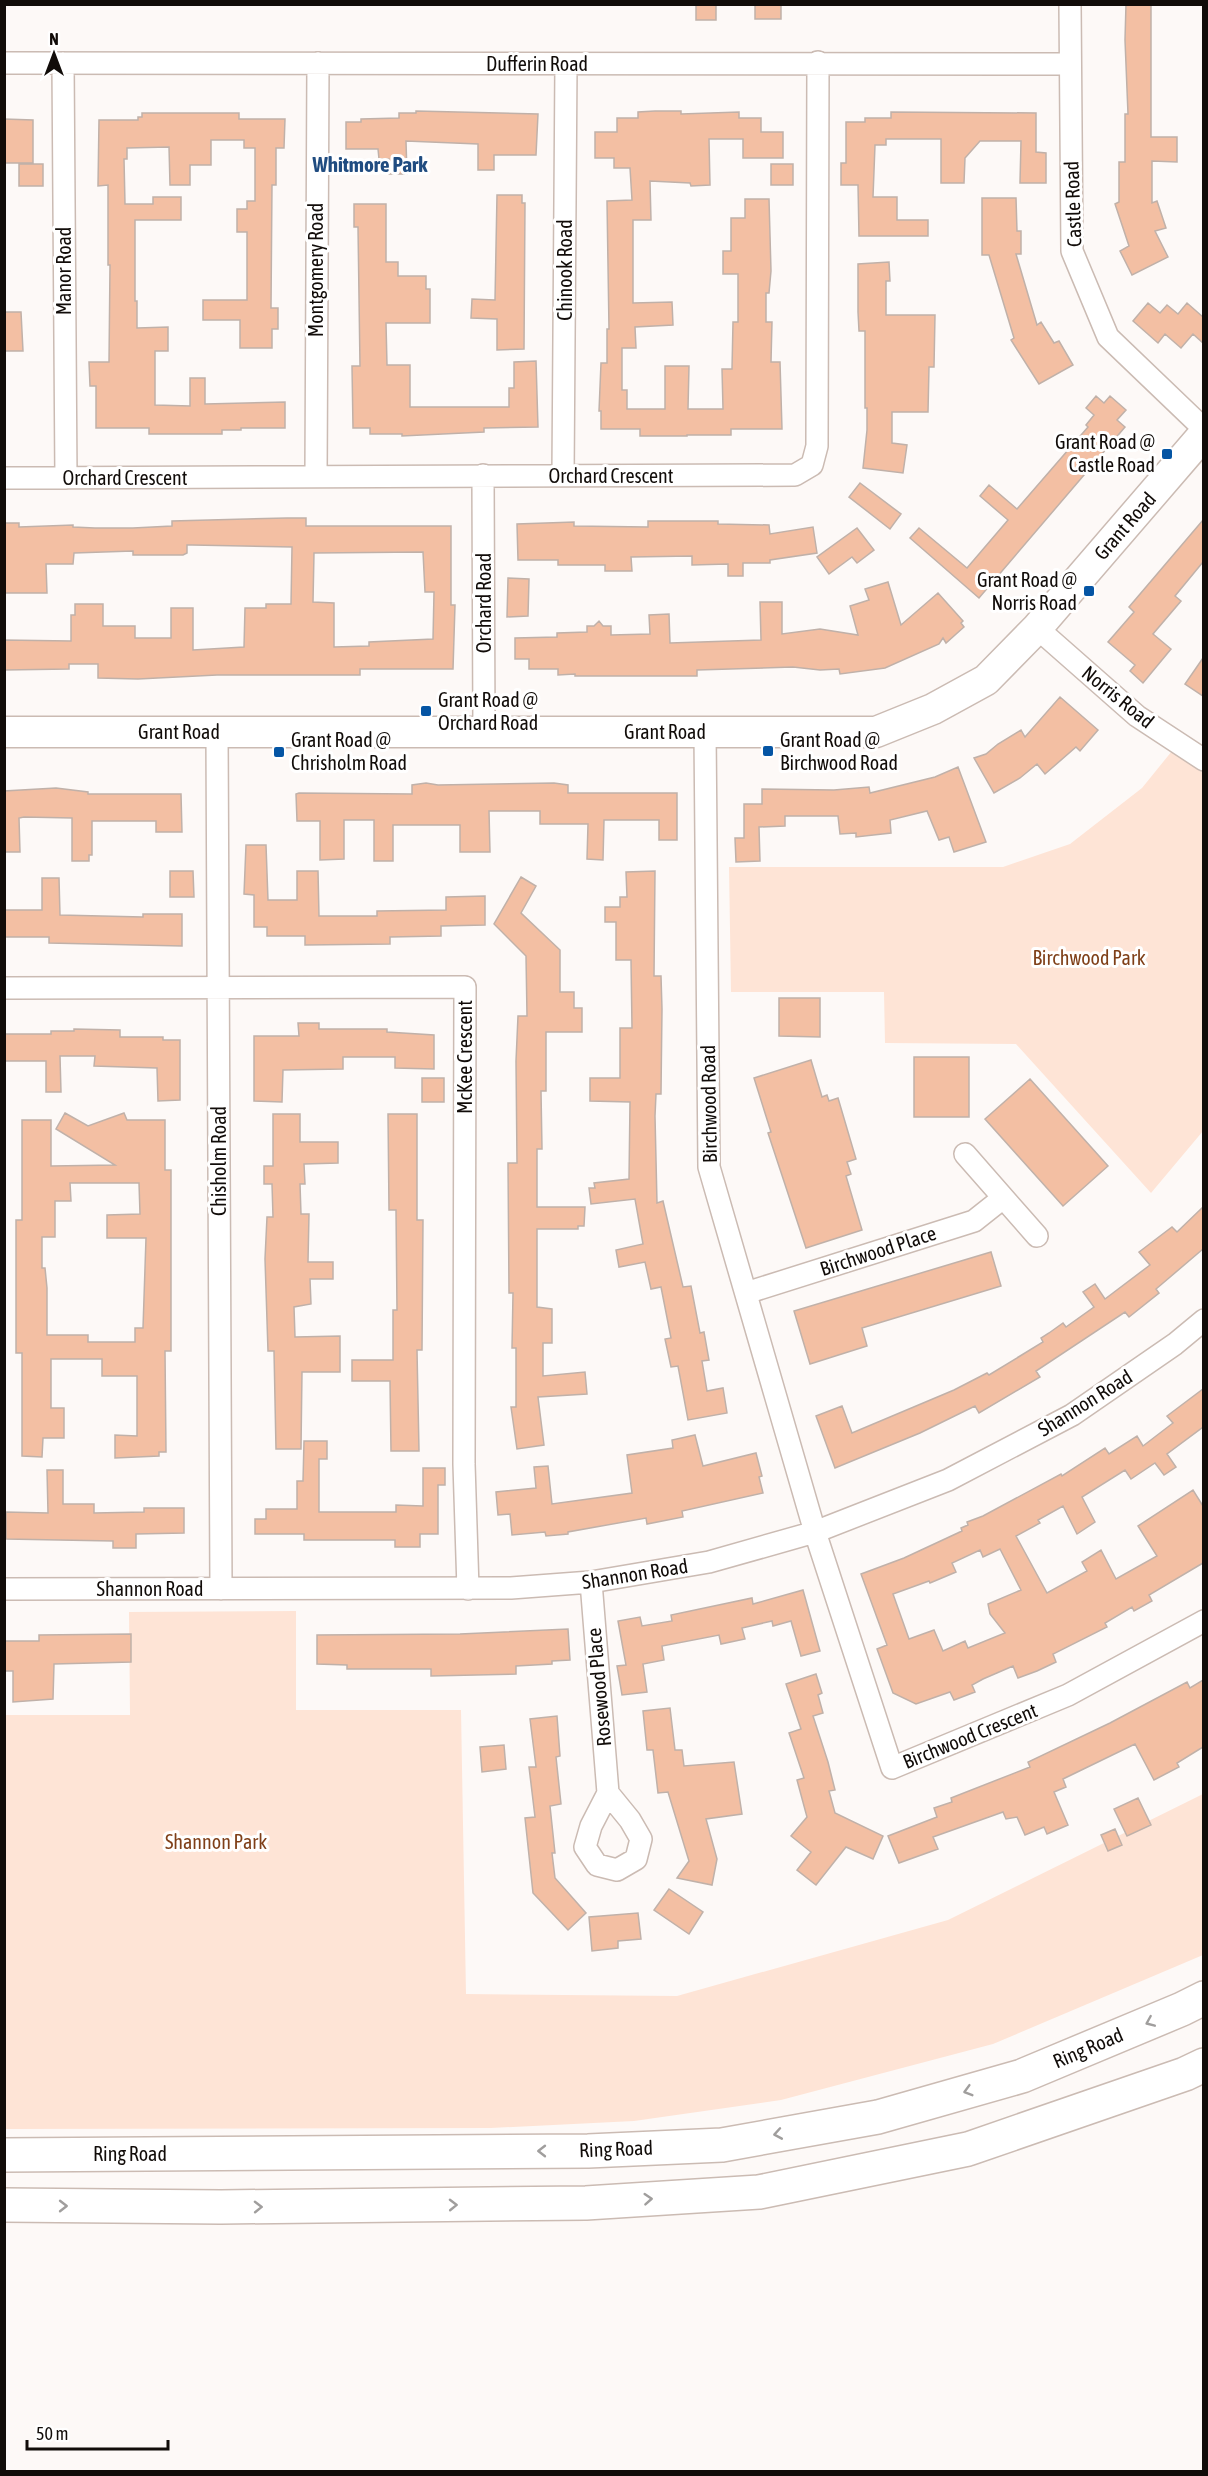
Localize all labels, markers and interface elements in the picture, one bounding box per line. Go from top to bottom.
north arrow [24,24,84,84]
text: N [49,30,59,48]
street label: Dufferin Road [486,52,588,75]
district label: Whitmore Park [312,152,428,176]
street label: Castle Road [1060,161,1085,248]
street label: Montgomery Road [304,203,327,337]
street label: Chinook Road [553,219,576,321]
street label: Manor Road [52,227,75,315]
place label: Grant Road @ Castle Road [1055,430,1155,476]
marker: Grant Road @ Castle Road [1160,447,1174,461]
street label: Orchard Crescent [548,464,674,487]
street label: Orchard Crescent [62,466,188,489]
street label: Grant Road [1089,487,1160,564]
street label: Orchard Road [472,553,495,653]
place label: Grant Road @ Norris Road [977,568,1077,614]
marker: Grant Road @ Norris Road [1082,584,1096,598]
street label: Norris Road [1078,661,1159,732]
place label: Grant Road @ Orchard Road [438,688,538,734]
marker: Grant Road @ Orchard Road [419,704,433,718]
street label: Grant Road [138,720,220,743]
street label: Grant Road [624,720,706,743]
place label: Grant Road @ Chrisholm Road [291,728,407,774]
place label: Grant Road @ Birchwood Road [780,728,898,774]
marker: Grant Road @ Birchwood Road [761,744,775,758]
marker: Grant Road @ Chrisholm Road [272,745,286,759]
park label: Birchwood Park [1032,946,1146,969]
street label: McKee Crescent [453,1000,476,1114]
street label: Birchwood Road [696,1045,721,1163]
street label: Chisholm Road [207,1106,230,1216]
street label: Birchwood Place [817,1221,939,1280]
street label: Shannon Road [1033,1365,1136,1441]
street label: Shannon Road [580,1554,689,1593]
street label: Shannon Road [97,1577,203,1600]
street label: Rosewood Place [582,1627,615,1747]
street label: Birchwood Crescent [899,1698,1041,1773]
park label: Shannon Park [165,1830,267,1853]
one-way arrow [1146,2015,1157,2027]
street label: Ring Road [1049,2023,1126,2073]
one-way arrow [963,2084,974,2096]
one-way arrow [774,2128,783,2140]
street label: Ring Road [579,2136,653,2161]
street label: Ring Road [93,2142,167,2165]
one-way arrow [538,2145,547,2158]
one-way arrow [643,2193,652,2206]
one-way arrow [448,2198,457,2211]
one-way arrow [58,2200,67,2212]
one-way arrow [253,2201,262,2213]
scale bar [27,2413,168,2451]
text: 50 m [36,2423,68,2444]

